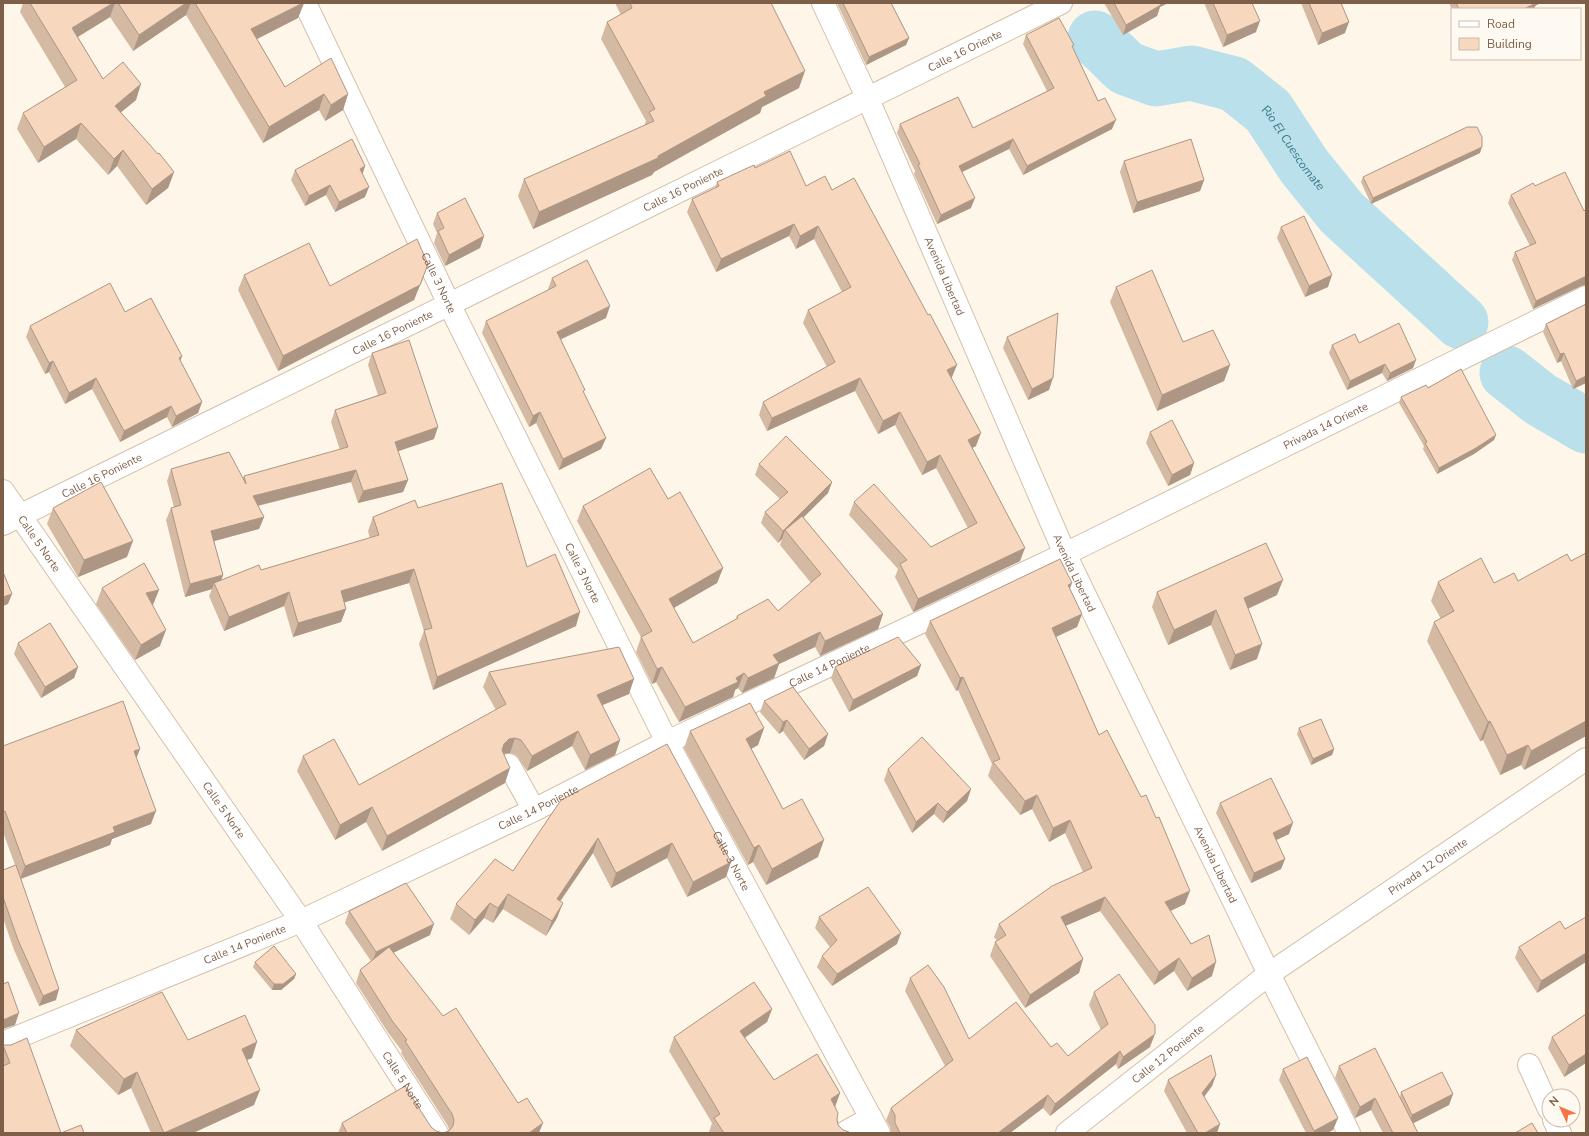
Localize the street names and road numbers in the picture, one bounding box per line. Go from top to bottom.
street label: Calle 16 Oriente [925,26,1004,75]
street label: Calle 16 Poniente [640,163,726,215]
street label: Avenida Libertad [921,234,968,318]
street label: Calle 3 Norte [418,250,460,316]
street label: Calle 16 Poniente [350,306,435,358]
street label: Privada 14 Oriente [1281,398,1370,453]
street label: Calle 16 Poniente [59,449,144,502]
street label: Calle 5 Norte [15,512,64,575]
street label: Avenida Libertad [1050,532,1099,614]
street label: Calle 3 Norte [561,540,604,606]
street label: Calle 14 Poniente [786,640,872,691]
street label: Calle 5 Norte [199,779,249,841]
street label: Calle 14 Poniente [496,781,581,834]
street label: Avenida Libertad [1191,823,1241,906]
street label: Calle 3 Norte [709,828,754,893]
street label: Privada 12 Oriente [1385,834,1471,898]
street label: Calle 14 Poniente [201,921,288,968]
street label: Calle 12 Poniente [1128,1021,1207,1087]
street label: Calle 5 Norte [379,1048,427,1112]

